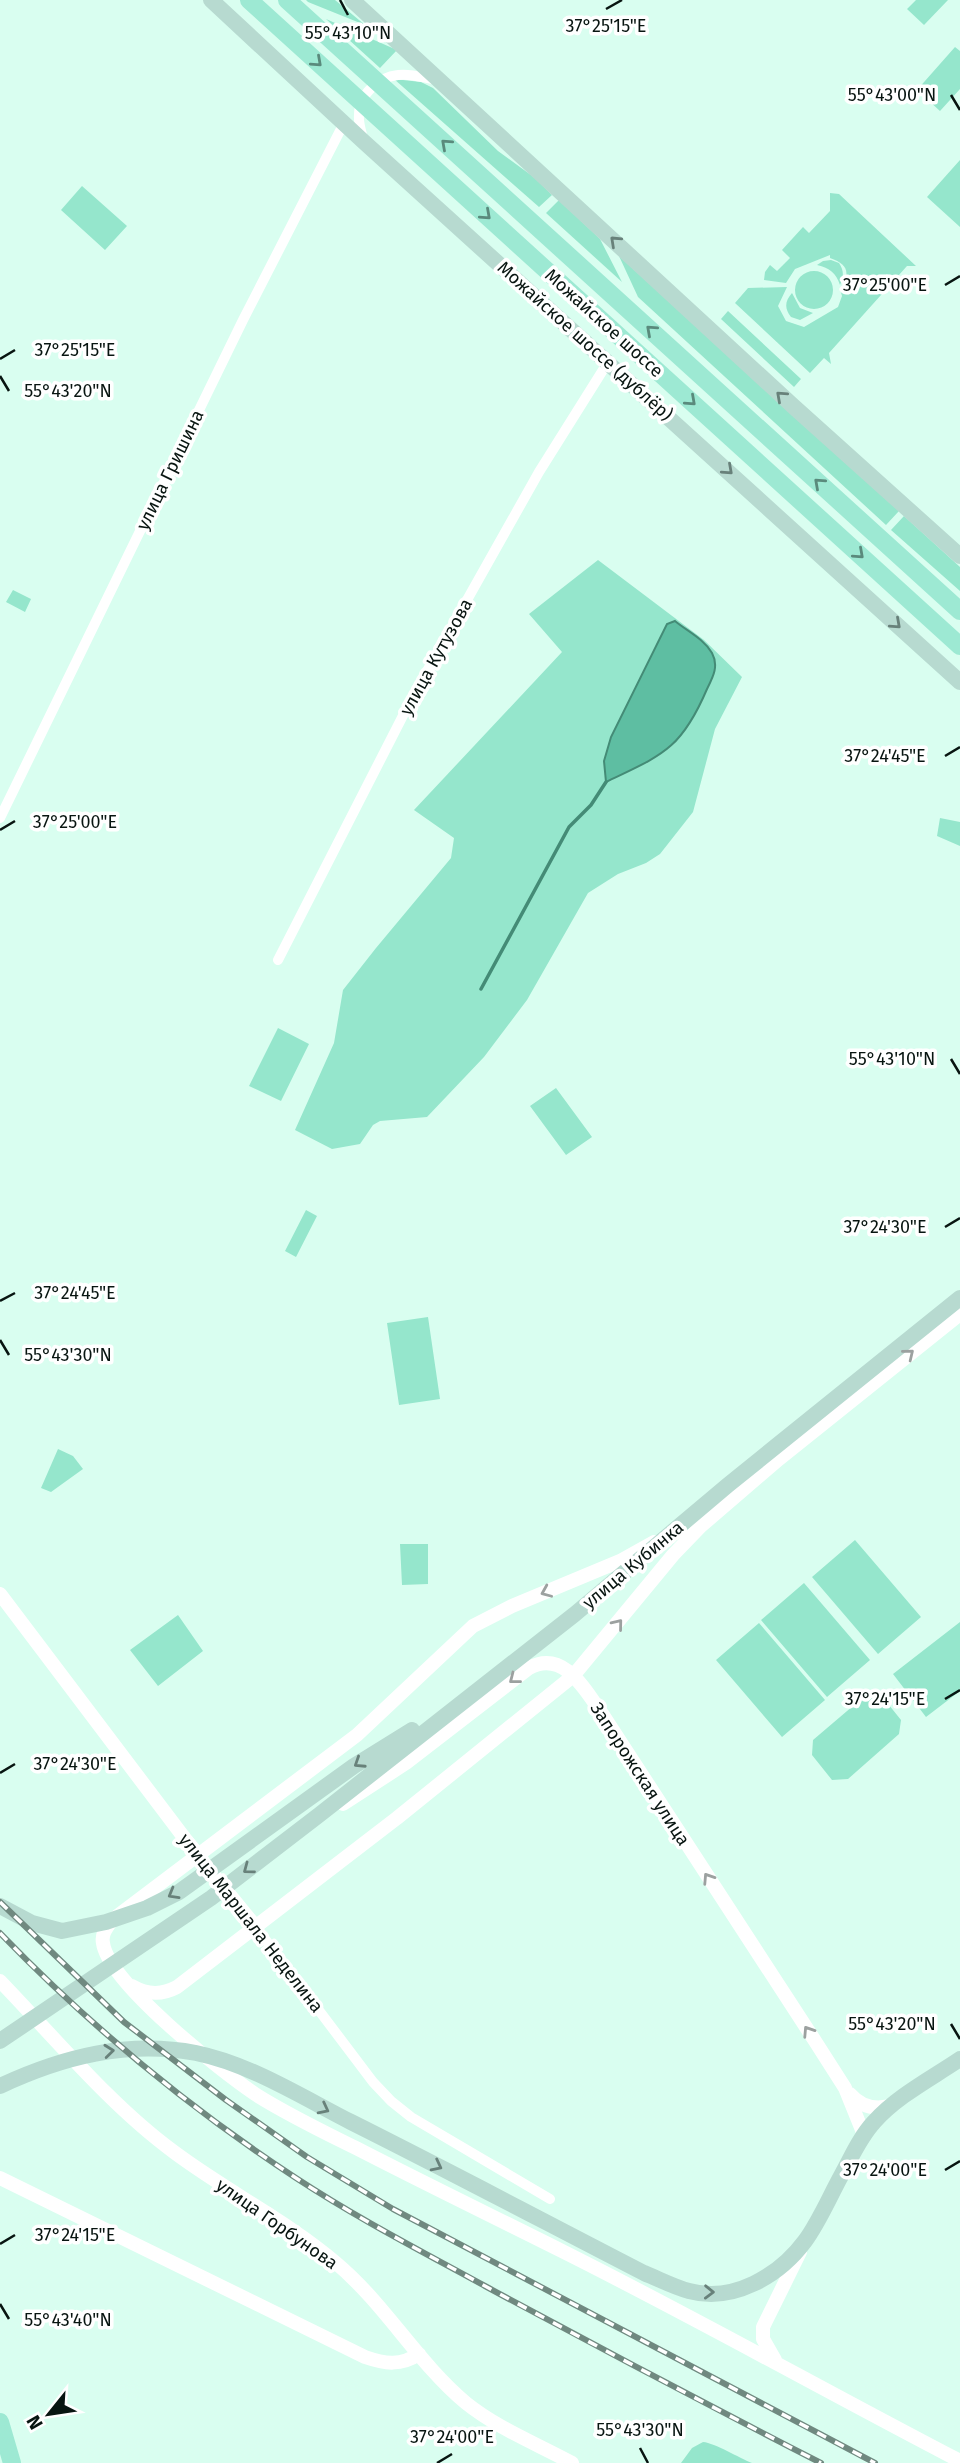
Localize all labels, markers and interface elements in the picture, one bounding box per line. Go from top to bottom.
text: 37°25'15"E [566,15,646,37]
text: 55°43'10"N [305,22,391,44]
one-way arrow [309,54,322,66]
text: 55°43'00"N [848,84,936,106]
one-way arrow [441,140,454,152]
one-way arrow [478,207,491,219]
one-way arrow [610,237,623,249]
street label: Можайское шоссе (дублёр) [493,257,677,426]
street label: Можайское шоссе [540,264,668,382]
text: 37°25'00"E [843,274,927,296]
one-way arrow [646,326,659,338]
text: 37°25'15"E [35,339,115,361]
text: 55°43'20"N [24,380,112,402]
one-way arrow [776,391,789,404]
one-way arrow [683,393,696,405]
street label: улица Гришина [131,406,209,534]
one-way arrow [720,462,733,475]
one-way arrow [814,479,827,491]
one-way arrow [851,546,864,558]
street label: улица Кутузова [395,595,477,719]
one-way arrow [888,616,901,628]
text: 37°24'45"E [844,745,926,767]
text: 37°25'00"E [33,811,117,833]
text: 55°43'10"N [849,1048,935,1070]
text: 37°24'30"E [843,1216,927,1238]
text: 37°24'45"E [34,1282,116,1304]
text: 55°43'30"N [24,1344,112,1366]
one-way arrow [901,1350,914,1362]
street label: улица Кубинка [578,1516,688,1614]
one-way arrow [541,1584,553,1598]
one-way arrow [609,1620,622,1632]
one-way arrow [510,1671,522,1684]
text: 37°24'15"E [845,1688,925,1710]
street label: Запорожская улица [585,1698,695,1850]
text: 37°24'30"E [33,1753,117,1775]
one-way arrow [354,1755,367,1768]
street label: улица Маршала Неделина [174,1829,328,2017]
one-way arrow [244,1860,256,1873]
one-way arrow [704,1873,717,1886]
one-way arrow [168,1886,180,1899]
text: 55°43'20"N [848,2013,936,2035]
one-way arrow [803,2025,816,2038]
one-way arrow [104,2044,115,2059]
one-way arrow [317,2100,329,2114]
one-way arrow [430,2157,442,2171]
text: 37°24'00"E [843,2159,927,2181]
street label: улица Горбунова [212,2174,342,2274]
text: 37°24'15"E [35,2224,115,2246]
one-way arrow [704,2285,715,2300]
text: 55°43'40"N [24,2309,112,2331]
north arrow [14,2379,84,2449]
text: N [22,2411,48,2433]
text: 55°43'30"N [596,2419,684,2441]
text: 37°24'00"E [410,2426,494,2448]

